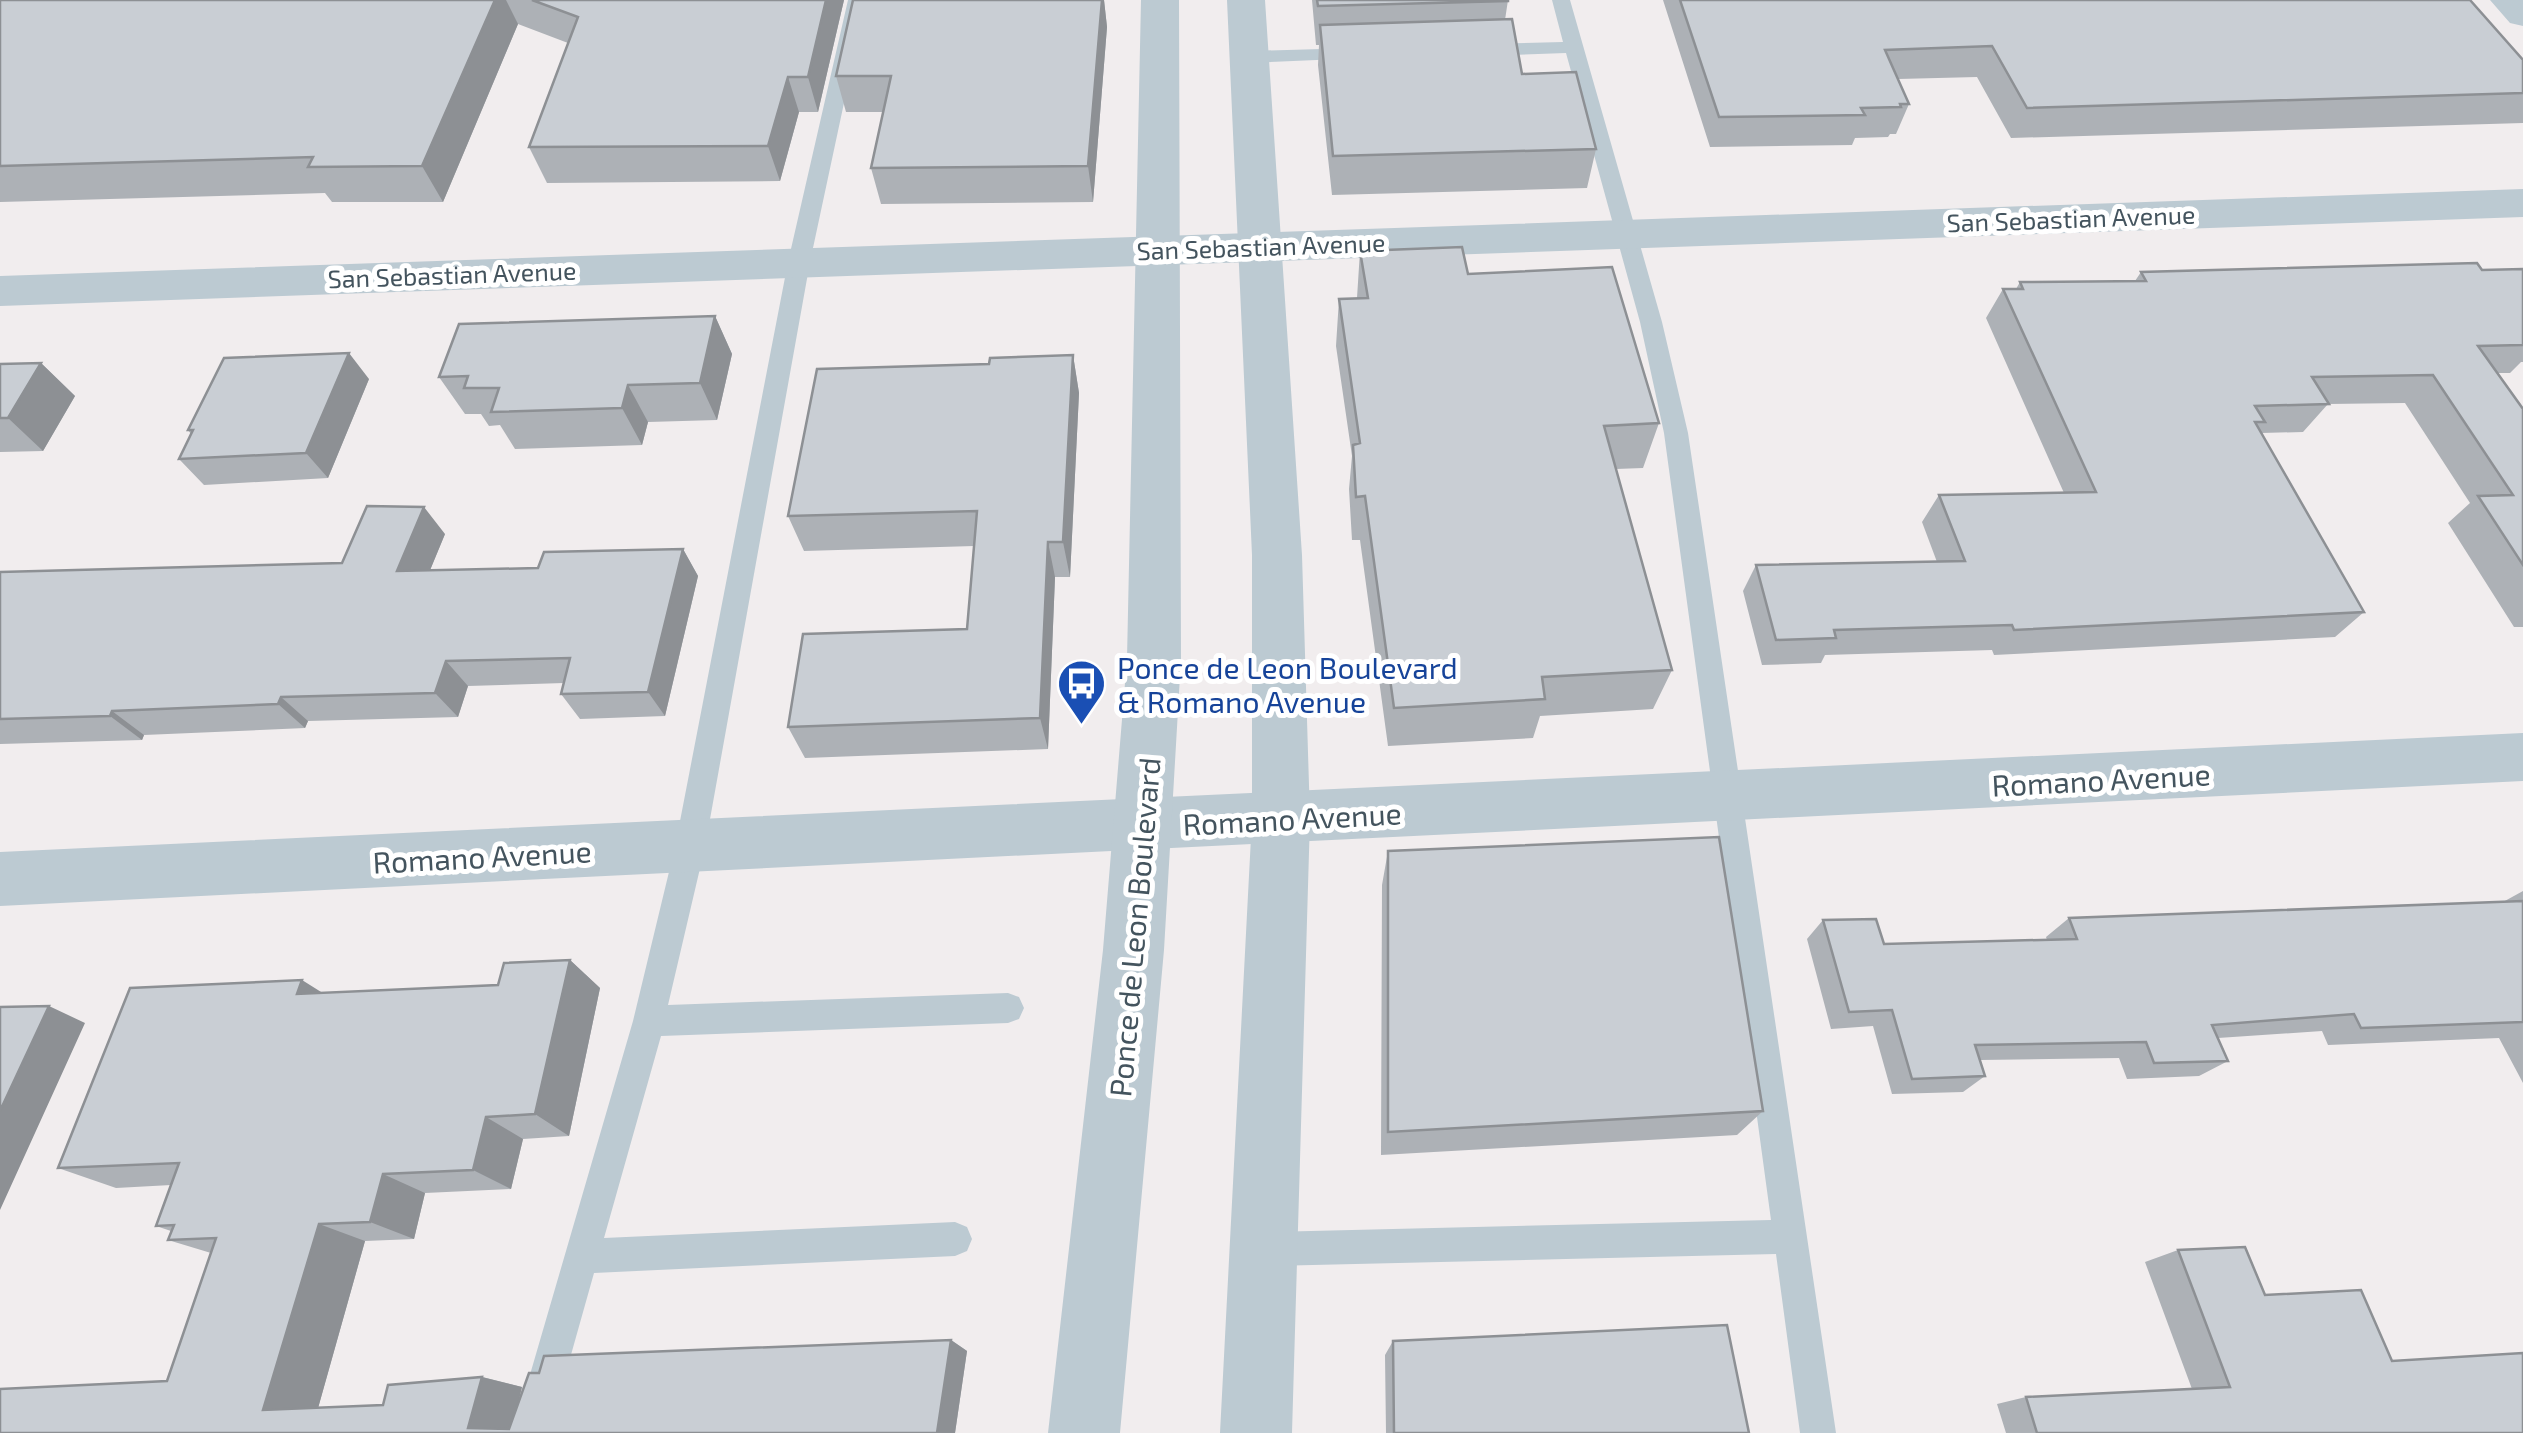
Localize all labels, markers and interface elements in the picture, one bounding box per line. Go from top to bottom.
street label: San Sebastian Avenue [1946,199,2196,237]
street label: San Sebastian Avenue [1136,227,1386,265]
street label: San Sebastian Avenue [327,255,577,293]
place label: Ponce de Leon Boulevard & Romano Avenue [1117,649,1458,719]
bus stop icon: Ponce de Leon Boulevard & Romano Avenue [1056,658,1108,726]
street label: Romano Avenue [1991,755,2211,803]
street label: Ponce de Leon Boulevard [1101,756,1167,1098]
street label: Romano Avenue [1182,794,1402,842]
street label: Romano Avenue [372,832,592,880]

